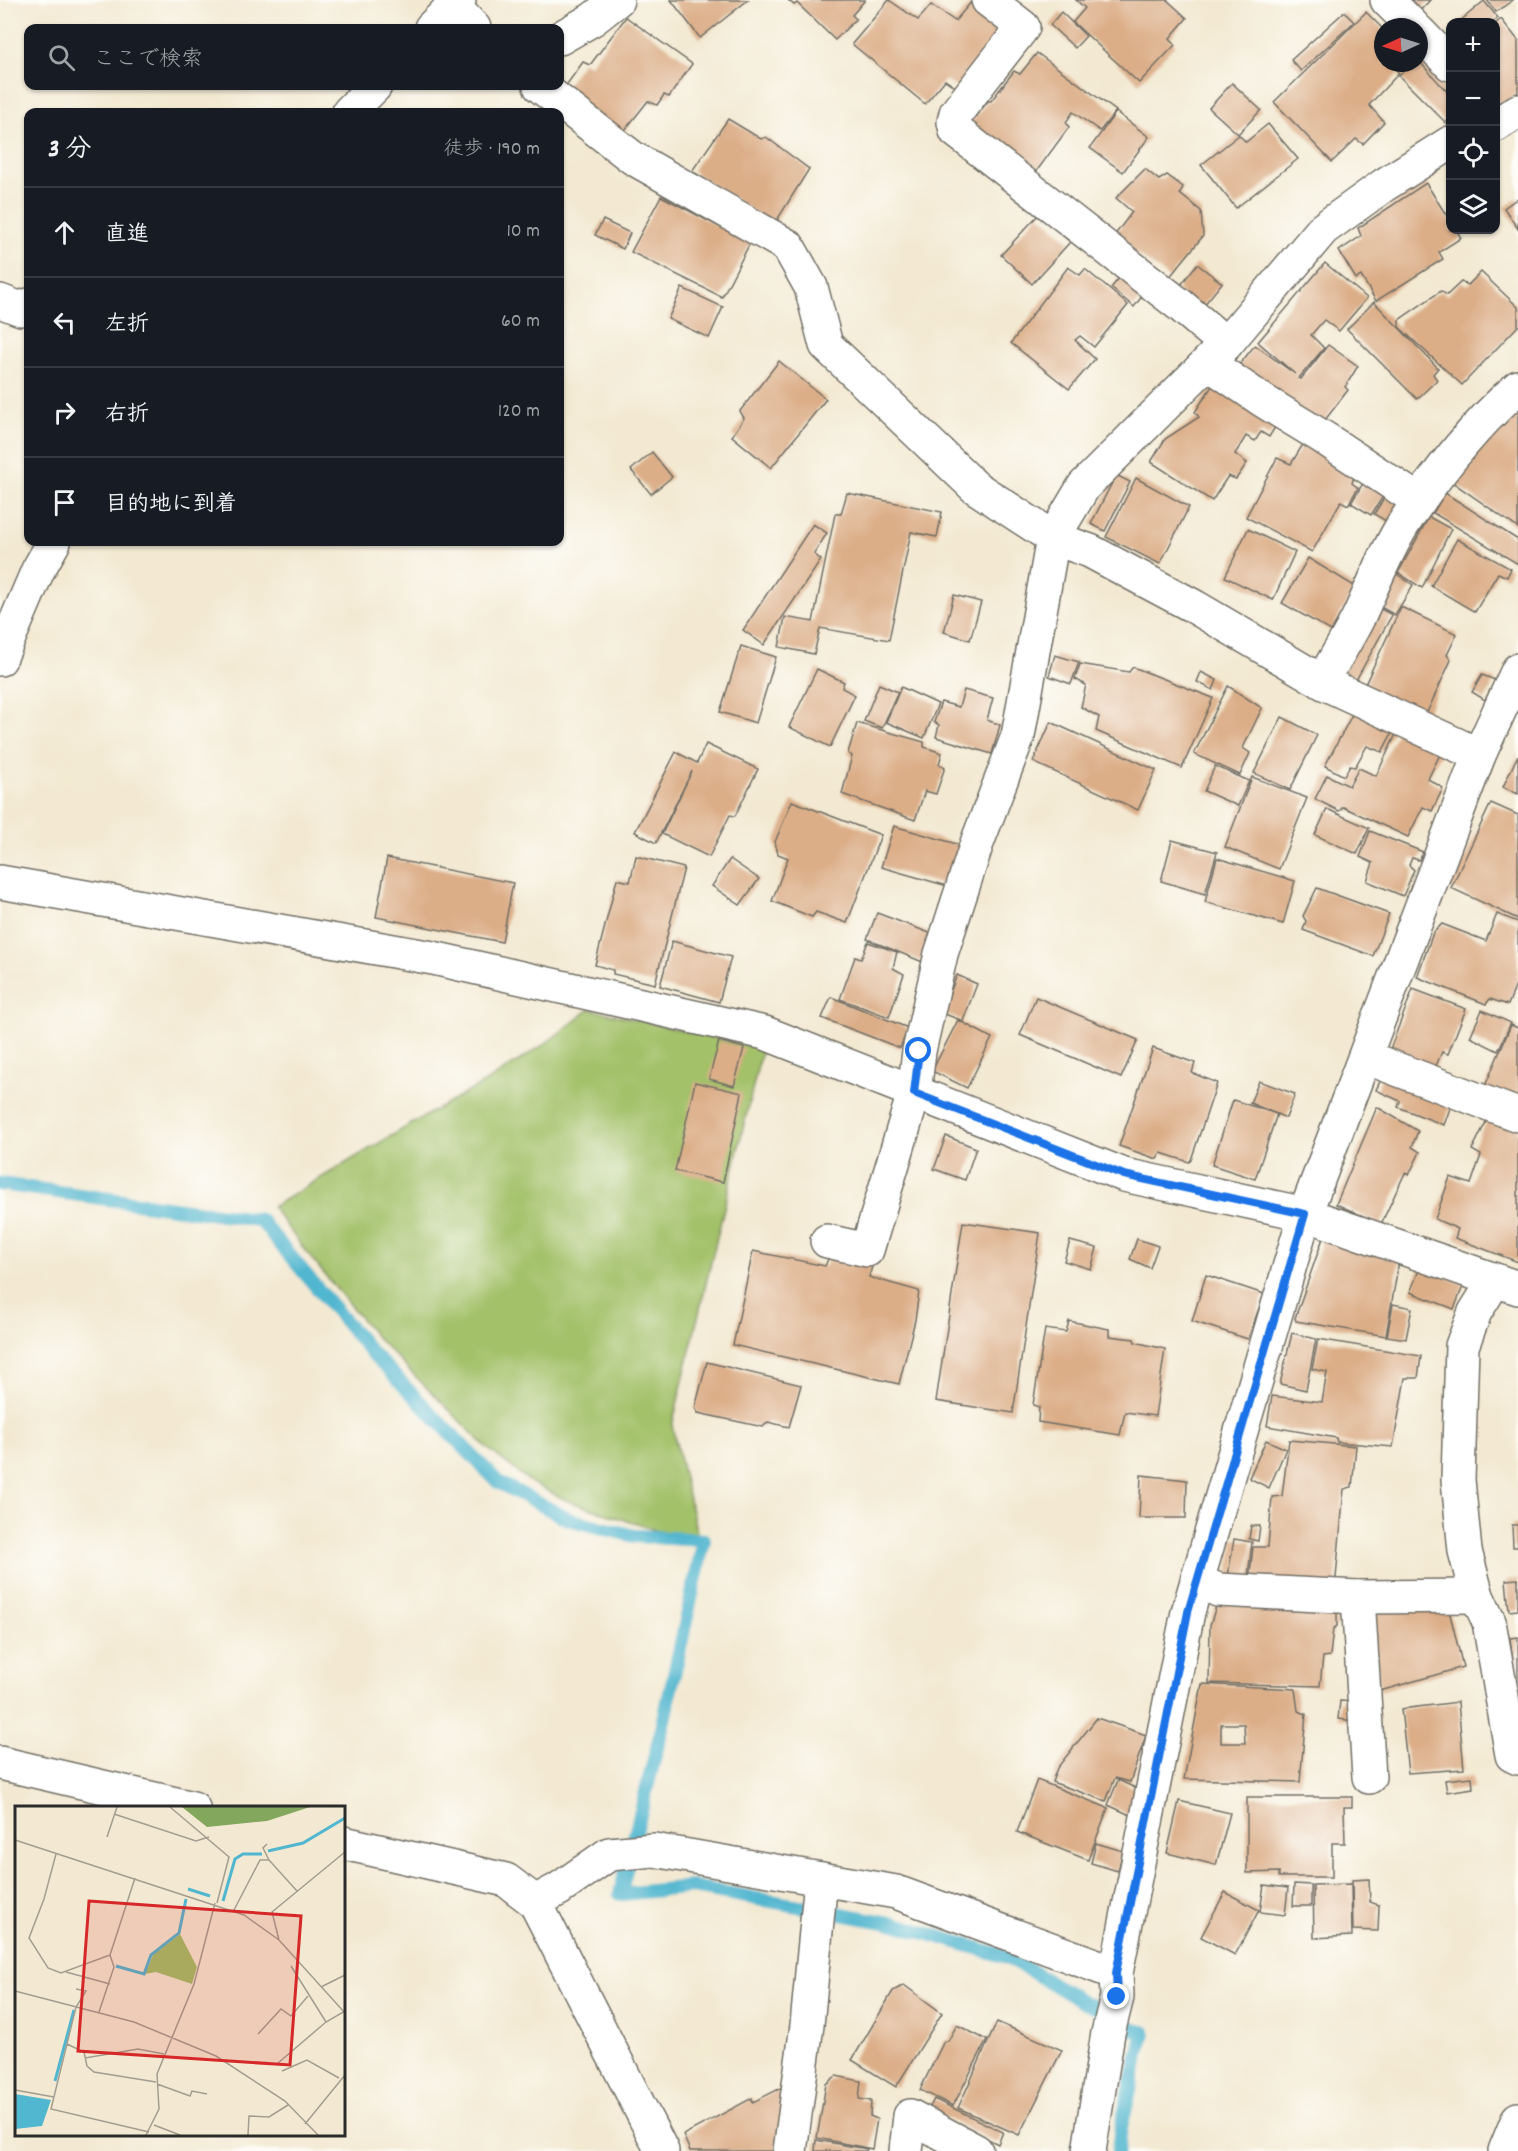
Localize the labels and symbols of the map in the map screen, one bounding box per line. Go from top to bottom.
north arrow [1374,18,1428,72]
route start [905,1037,931,1063]
inset map [15,1806,345,2136]
route end [1103,1983,1129,2009]

